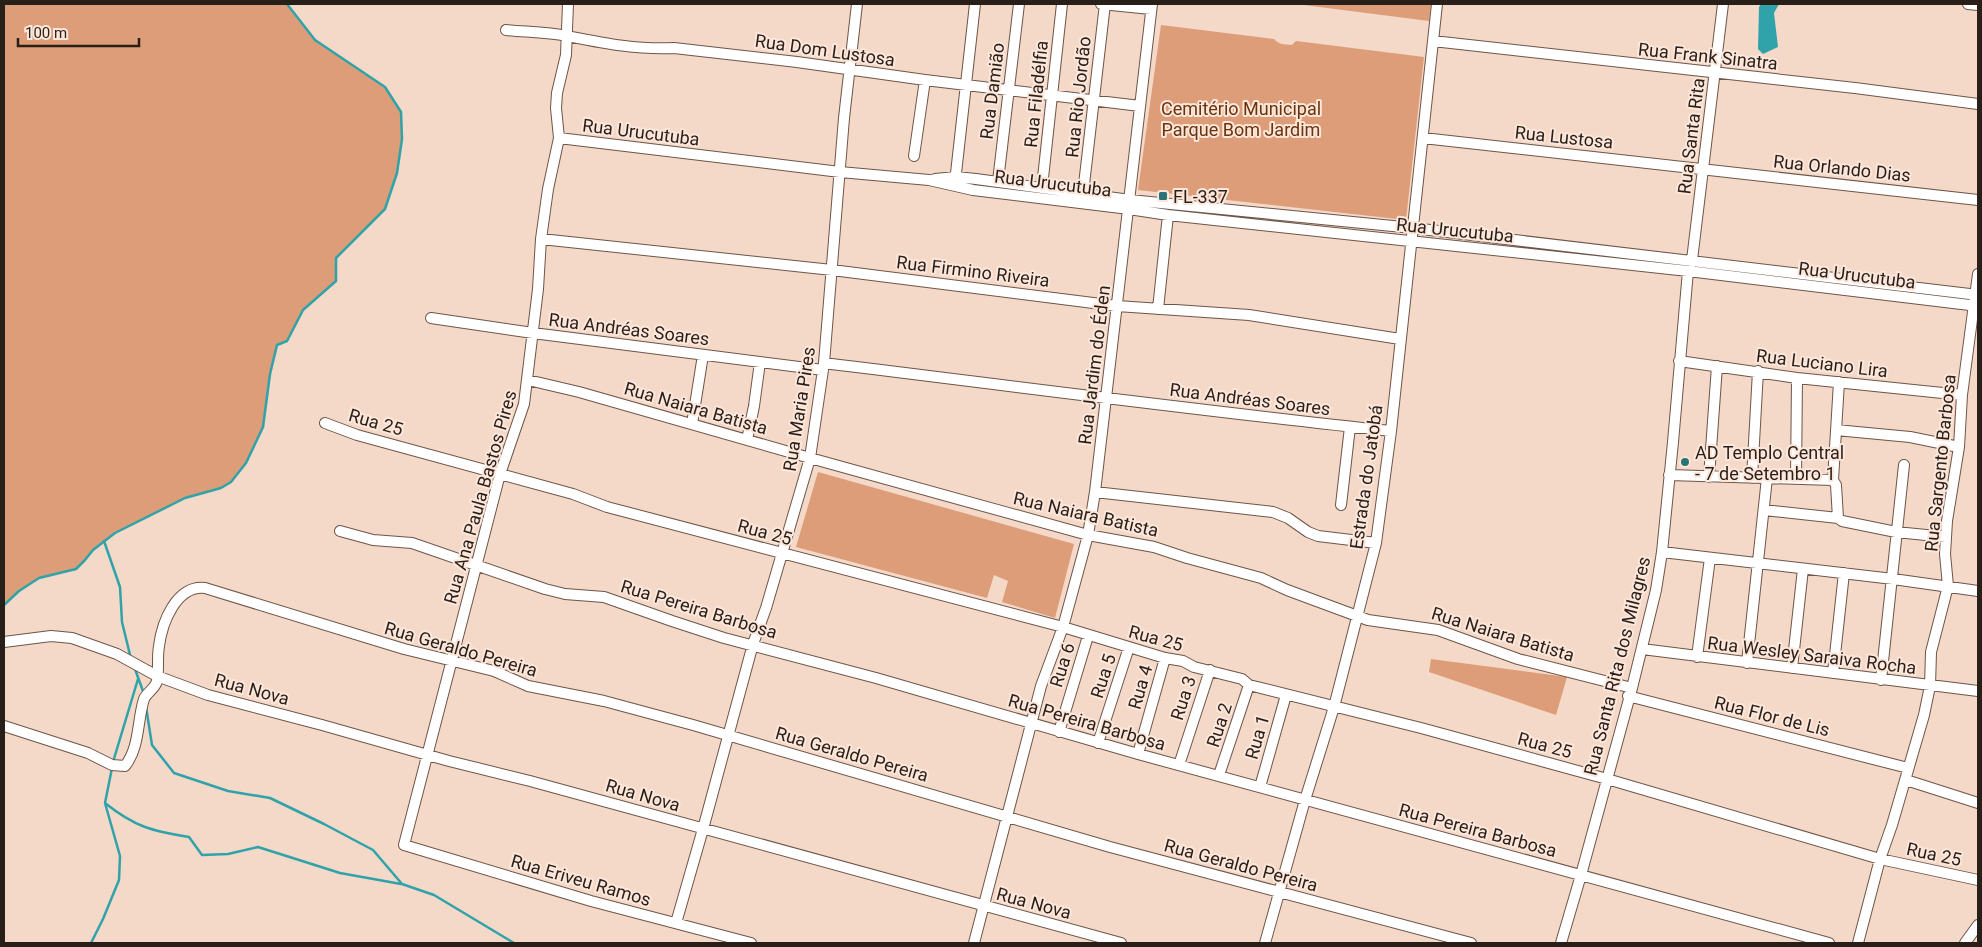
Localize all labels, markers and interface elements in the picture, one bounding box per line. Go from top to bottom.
scale bar [18,15,139,47]
text: 100 m [25,24,67,42]
street label: Rua Dom Lustosa [754,30,896,70]
street label: Rua Rio Jordão [1061,35,1095,159]
street label: Rua Frank Sinatra [1637,38,1779,74]
street label: Rua Filadélfia [1020,39,1052,149]
street label: Rua Damião [976,42,1008,140]
street label: Rua Santa Rita [1673,77,1709,195]
park label: Cemitério Municipal Parque Bom Jardim [1161,98,1321,140]
street label: Rua Urucutuba [581,114,701,150]
street label: Rua Lustosa [1514,121,1614,153]
street label: Rua Orlando Dias [1772,150,1912,186]
street label: Rua Urucutuba [993,165,1113,201]
place label: FL-337 [1173,186,1228,207]
marker: FL-337 [1157,190,1169,202]
street label: Rua Urucutuba [1395,213,1515,247]
street label: Rua Firmino Riveira [895,251,1051,291]
street label: Rua Urucutuba [1797,257,1917,293]
street label: Rua Jardim do Éden [1074,284,1114,446]
street label: Rua Andréas Soares [548,309,710,349]
street label: Rua Maria Pires [779,345,819,473]
street label: Rua Luciano Lira [1755,345,1889,381]
street label: Rua Sargento Barbosa [1920,373,1960,553]
street label: Rua Naiara Batista [622,377,770,439]
street label: Rua Andréas Soares [1169,379,1331,419]
street label: Rua Ana Paula Bastos Pires [439,388,521,606]
street label: Estrada do Jatobá [1345,403,1387,551]
street label: Rua 25 [346,404,406,440]
place label: AD Templo Central - 7 de Setembro 1 [1695,442,1844,484]
marker: AD Templo Central - 7 de Setembro 1 [1679,456,1691,468]
street label: Rua Naiara Batista [1011,487,1161,541]
street label: Rua 25 [735,515,795,549]
street label: Rua Santa Rita dos Milagres [1580,554,1654,778]
street label: Rua Pereira Barbosa [618,575,780,643]
street label: Rua Naiara Batista [1429,602,1577,666]
street label: Rua Geraldo Pereira [382,617,540,681]
street label: Rua 25 [1126,621,1186,655]
street label: Rua Wesley Saraiva Rocha [1706,632,1918,678]
street label: Rua 6 [1045,640,1079,690]
street label: Rua 5 [1086,651,1120,701]
street label: Rua 4 [1124,662,1156,712]
street label: Rua Nova [212,669,292,709]
street label: Rua 3 [1166,673,1200,723]
street label: Rua Pereira Barbosa [1006,690,1168,754]
street label: Rua Flor de Lis [1712,692,1832,740]
street label: Rua 2 [1202,700,1236,750]
street label: Rua 1 [1241,712,1273,762]
street label: Rua Geraldo Pereira [773,722,931,786]
street label: Rua 25 [1515,728,1575,762]
street label: Rua Nova [603,774,683,816]
street label: Rua Pereira Barbosa [1397,799,1559,861]
street label: Rua Geraldo Pereira [1162,834,1320,896]
street label: Rua 25 [1905,838,1963,870]
street label: Rua Eriveu Ramos [509,850,653,910]
street label: Rua Nova [994,883,1074,923]

